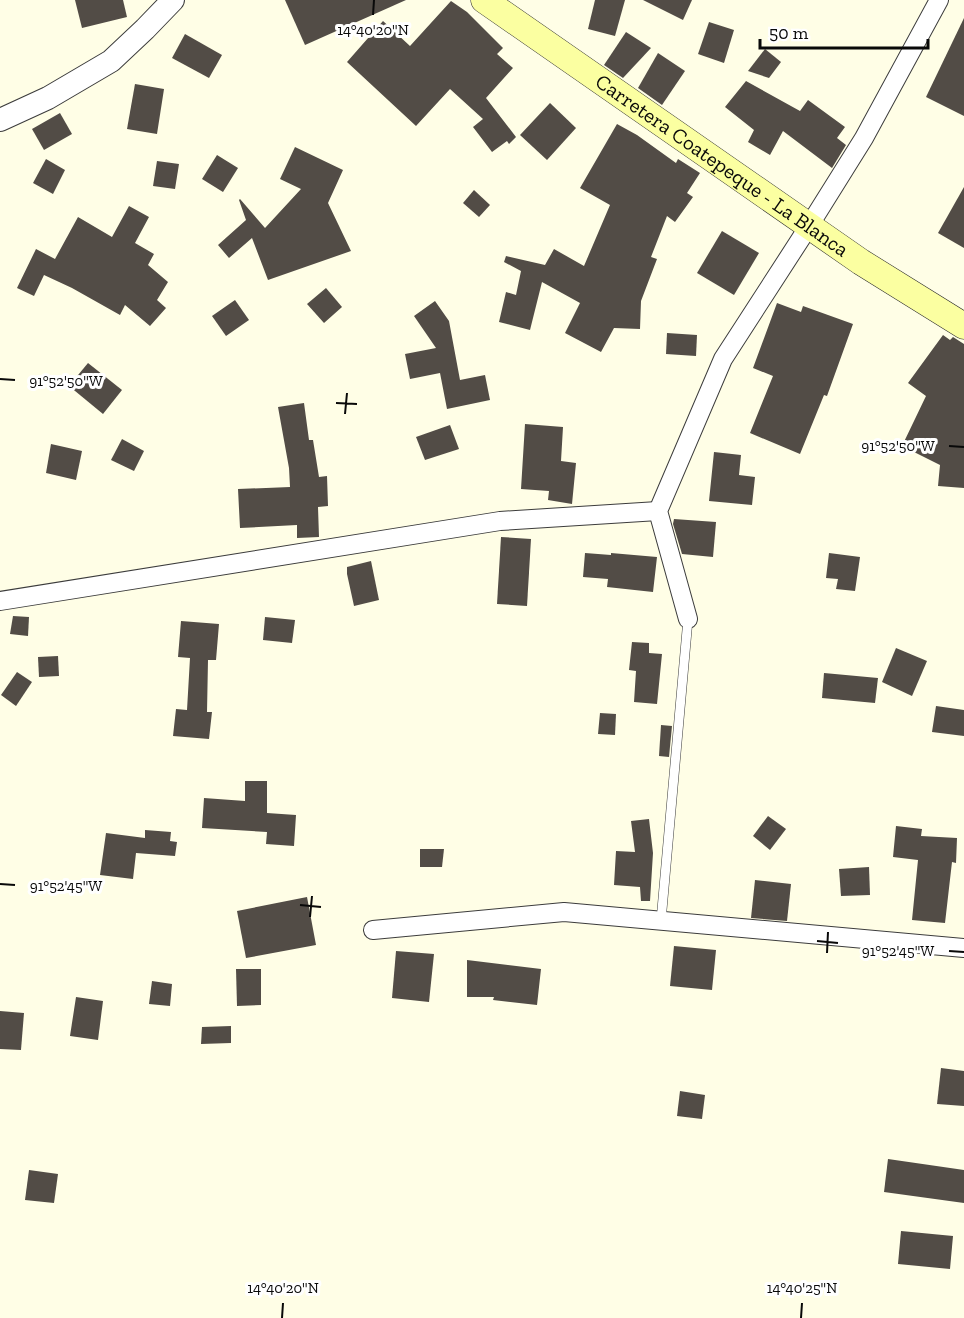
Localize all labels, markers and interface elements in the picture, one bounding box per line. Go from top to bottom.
scale bar [760,12,928,50]
text: 14°40'20"N [337,21,409,39]
text: 50 m [769,22,809,44]
street label: Carretera Coatepeque - La Blanca [591,68,854,262]
text: 91°52'50"W [29,372,103,390]
text: 91°52'50"W [861,437,935,455]
text: 91°52'45"W [30,877,102,895]
text: 91°52'45"W [862,942,934,960]
text: 14°40'20"N [247,1279,319,1297]
text: 14°40'25"N [767,1279,837,1297]

